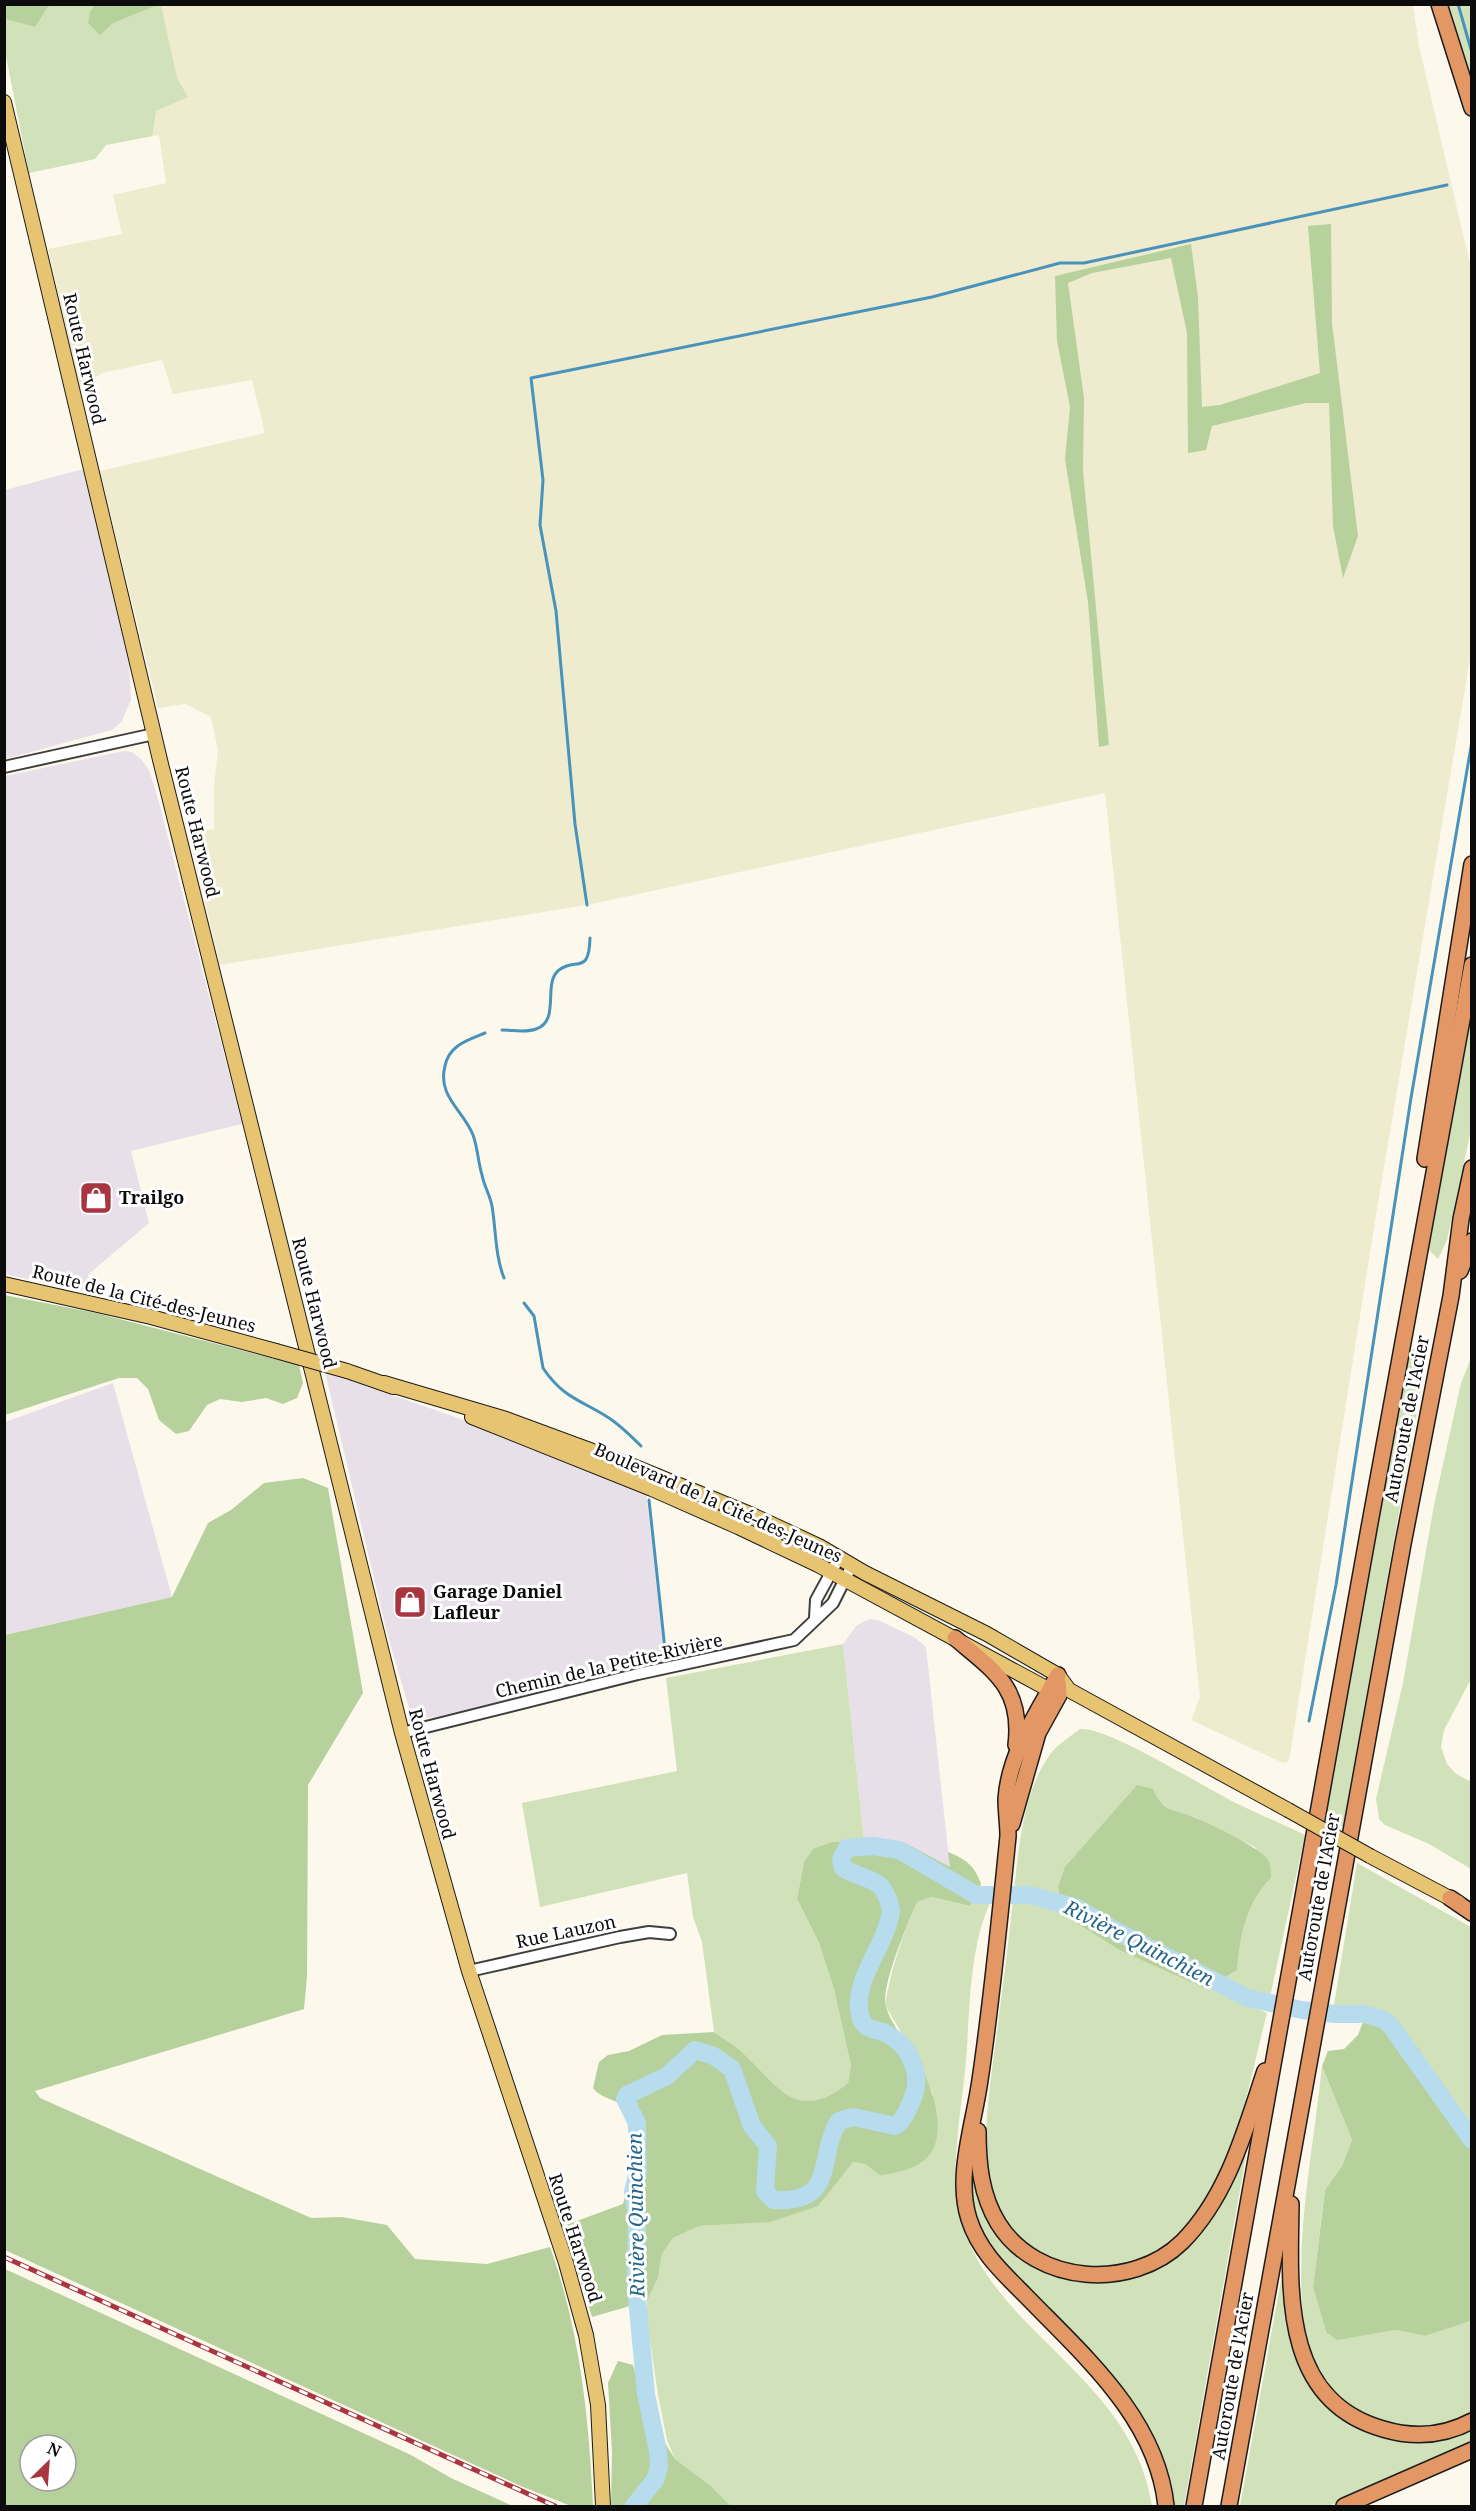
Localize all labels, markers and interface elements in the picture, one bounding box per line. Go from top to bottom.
street label: Route Harwood [58,291,112,427]
street label: Route Harwood [170,764,226,900]
shop icon: Trailgo [78,1180,114,1216]
place label: Trailgo [119,1185,184,1209]
street label: Route Harwood [287,1235,343,1371]
street label: Route de la Cité-des-Jeunes [30,1259,259,1337]
street label: Autoroute de l'Acier [1378,1333,1434,1505]
street label: Boulevard de la Cité-des-Jeunes [591,1436,846,1568]
place label: Garage Daniel Lafleur [433,1579,563,1624]
shop icon: Garage Daniel Lafleur [392,1584,428,1620]
street label: Chemin de la Petite-Rivière [493,1627,725,1703]
street label: Route Harwood [404,1706,462,1842]
street label: Autoroute de l'Acier [1291,1811,1345,1983]
water label: Rivière Quinchien [1059,1893,1219,1992]
street label: Rue Lauzon [514,1909,618,1953]
water label: Rivière Quinchien [621,2132,650,2299]
street label: Route Harwood [544,2170,608,2305]
street label: Autoroute de l'Acier [1205,2290,1259,2462]
north arrow [18,2433,78,2493]
text: N [44,2437,65,2462]

